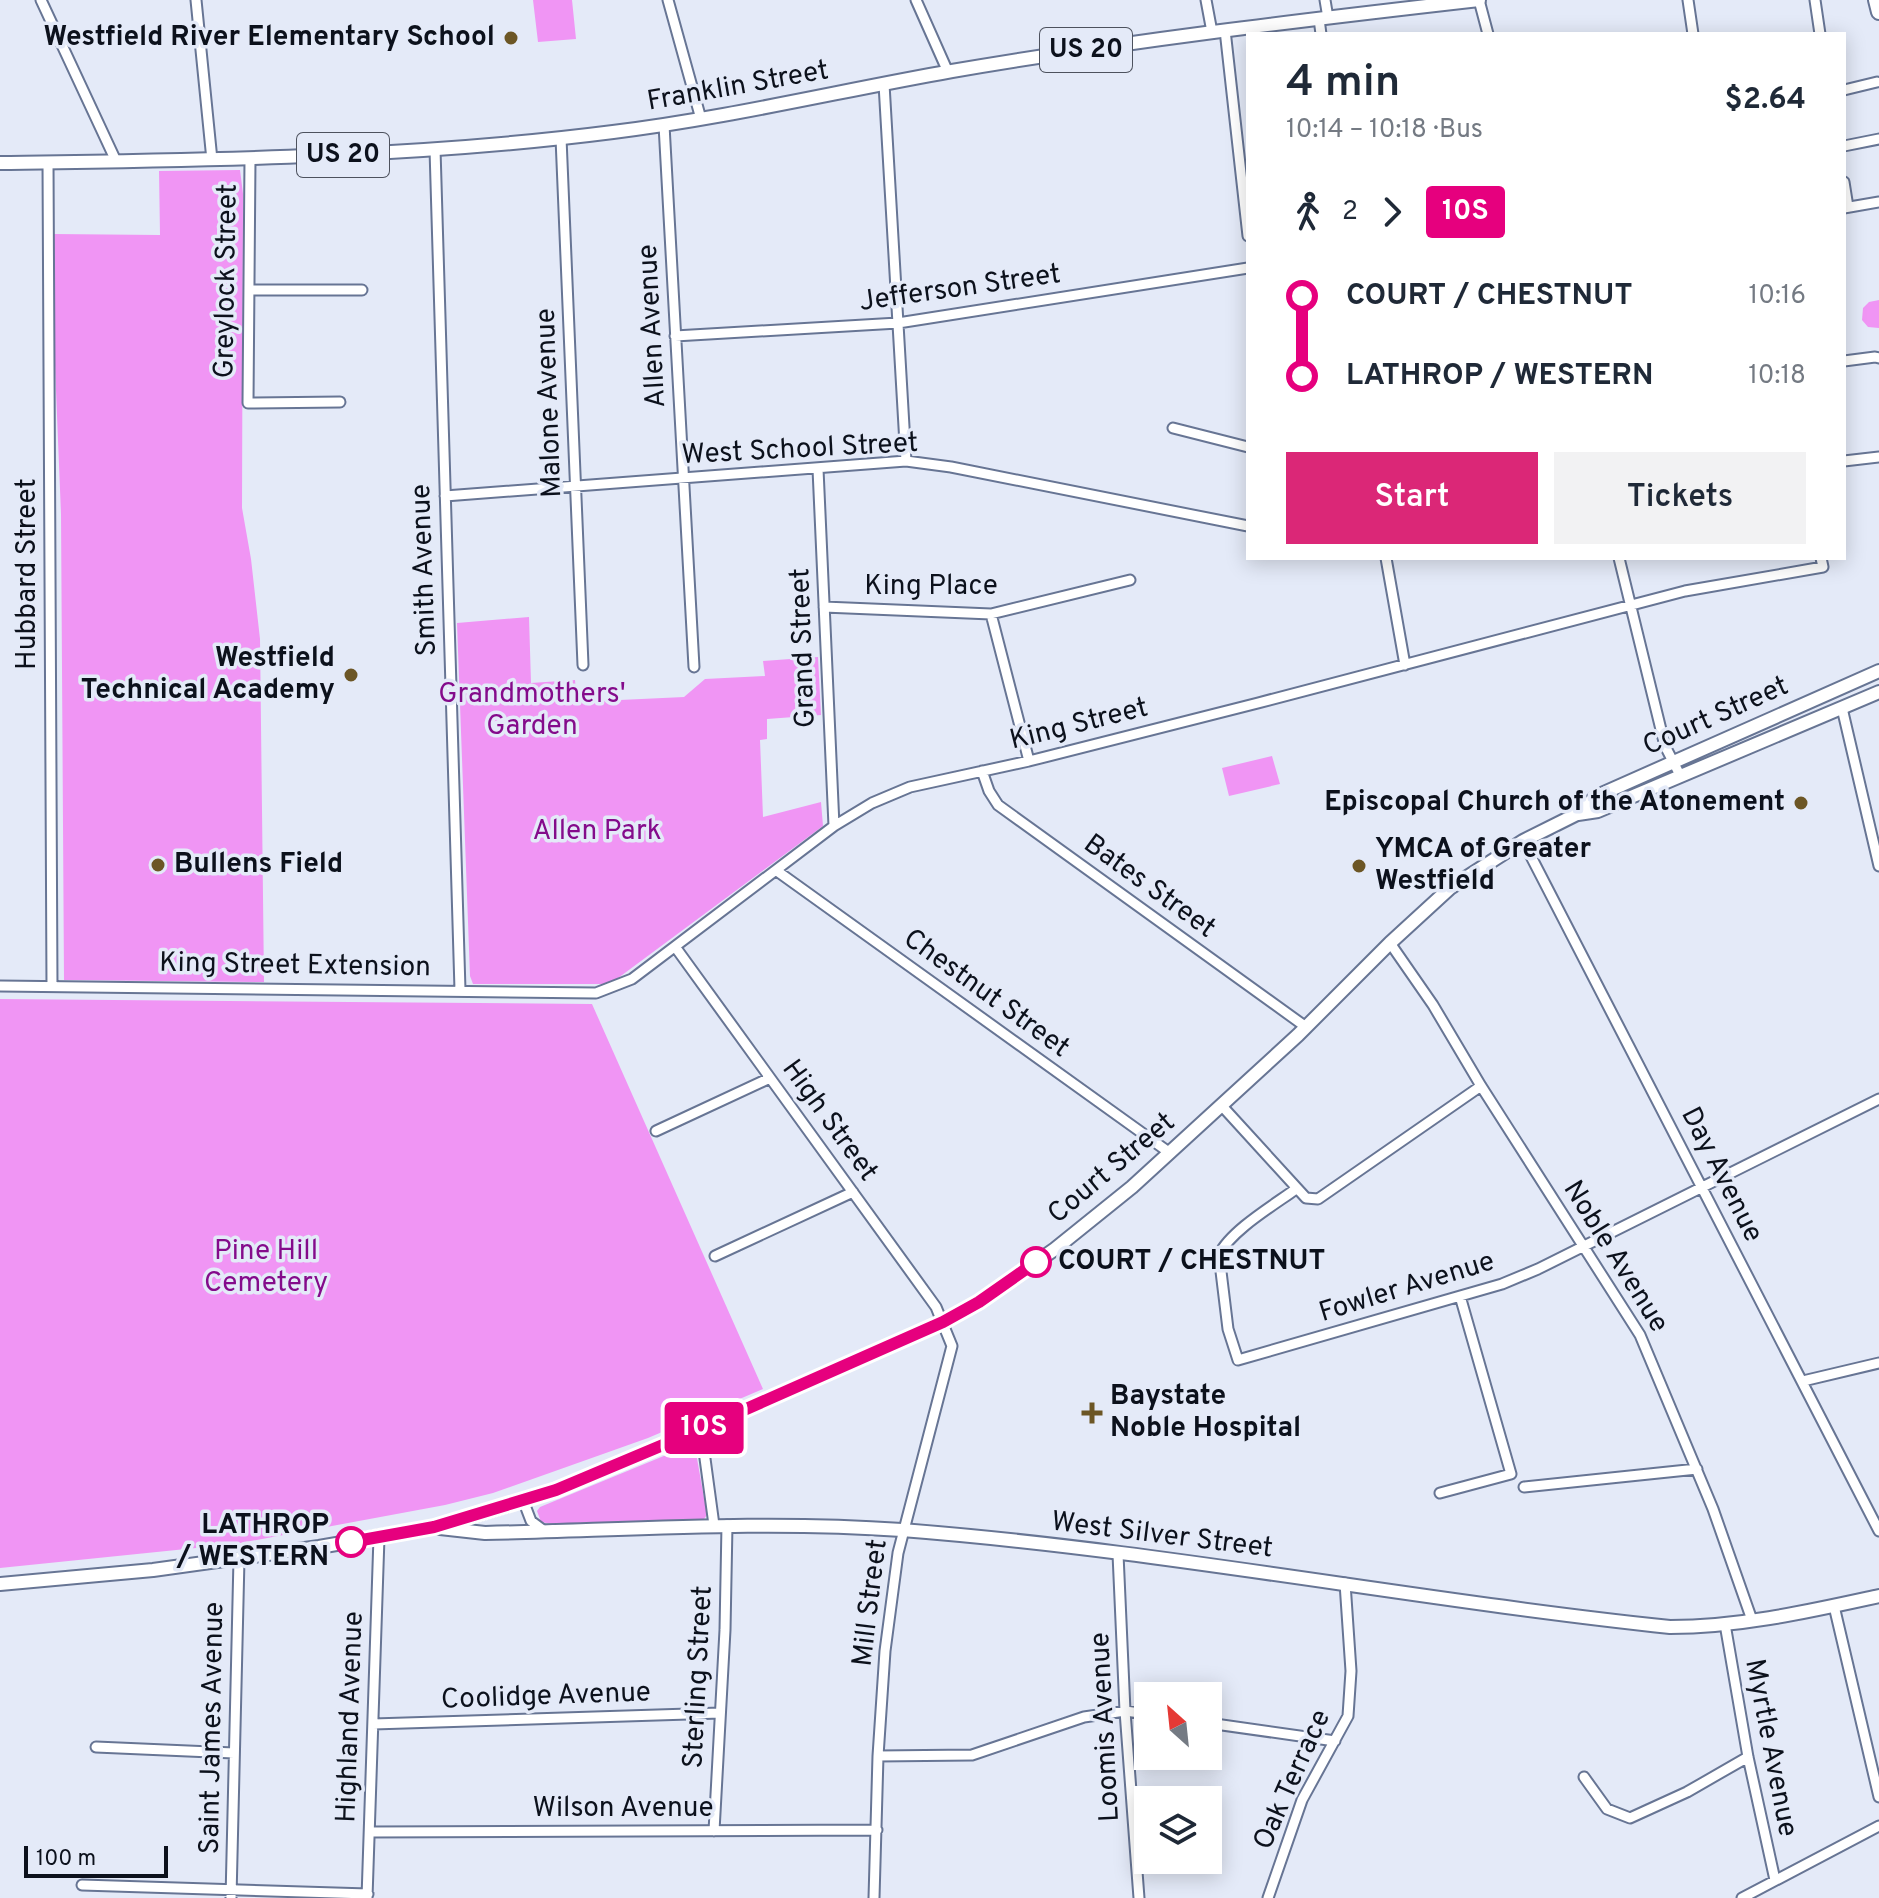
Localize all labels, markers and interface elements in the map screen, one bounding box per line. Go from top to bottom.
place label: Westfield River Elementary School [43,20,495,56]
road number: US 20 [1040,28,1132,72]
marker: Westfield River Elementary School [502,29,520,47]
street label: Franklin Street [644,53,832,121]
text: 4 min [1286,56,1400,112]
text: $2.64 [1725,82,1806,119]
text: 10:14 – 10:18 · Bus [1286,114,1483,147]
road number: US 20 [297,133,389,177]
street label: Greylock Street [207,183,247,379]
icon: walk [1286,190,1330,234]
icon: forward [1370,190,1414,234]
text: 10S [1442,194,1489,230]
text: 2 [1342,196,1358,229]
street label: Allen Avenue [631,243,675,409]
street label: Jefferson Street [857,257,1063,321]
text: COURT / CHESTNUT [1346,278,1632,315]
text: 10:16 [1749,280,1806,313]
street label: Malone Avenue [529,308,571,498]
text: LATHROP / WESTERN [1346,358,1654,395]
text: 10:18 [1748,360,1806,393]
street label: West School Street [681,426,919,474]
button: Start [1286,452,1538,544]
button: Tickets [1554,452,1806,544]
street label: Hubbard Street [10,478,46,670]
street label: Smith Avenue [404,483,446,657]
street label: Grand Street [783,567,825,729]
street label: King Place [864,569,998,605]
place label: Westfield Technical Academy [81,641,335,709]
marker: Westfield Technical Academy [342,666,360,684]
street label: Court Street [1638,669,1794,765]
park label: Grandmothers' Garden [438,677,626,745]
street label: King Street [1006,690,1152,760]
place label: Episcopal Church of the Atonement [1324,785,1785,821]
marker: Episcopal Church of the Atonement [1792,794,1810,812]
park label: Allen Park [532,814,662,850]
street label: Bates Street [1076,827,1222,947]
place label: YMCA of Greater Westfield [1375,832,1591,900]
place label: Bullens Field [174,847,343,883]
marker: Bullens Field [149,856,167,874]
marker: YMCA of Greater Westfield [1350,857,1368,875]
street label: Chestnut Street [896,921,1076,1067]
street label: King Street Extension [159,946,431,986]
street label: High Street [773,1053,885,1189]
street label: Day Avenue [1672,1101,1770,1249]
street label: Court Street [1041,1105,1183,1233]
street label: Noble Avenue [1554,1174,1676,1340]
park label: Pine Hill Cemetery [204,1234,328,1302]
place label: COURT / CHESTNUT [1058,1244,1325,1280]
street label: Fowler Avenue [1315,1244,1499,1332]
marker: COURT / CHESTNUT [1021,1247,1051,1277]
place label: Baystate Noble Hospital [1110,1379,1301,1447]
line badge: 10S [658,1402,750,1454]
marker: Baystate Noble Hospital [1081,1402,1103,1424]
text: 10S [681,1410,727,1446]
street label: West Silver Street [1049,1505,1275,1567]
place label: LATHROP / WESTERN [176,1508,329,1576]
marker: LATHROP / WESTERN [336,1527,366,1557]
street label: Mill Street [845,1537,897,1669]
street label: Sterling Street [676,1585,722,1769]
street label: Saint James Avenue [193,1601,233,1855]
street label: Highland Avenue [329,1611,373,1823]
street label: Loomis Avenue [1083,1631,1129,1823]
street label: Myrtle Avenue [1735,1656,1805,1840]
street label: Coolidge Avenue [440,1675,652,1719]
north arrow [1134,1682,1222,1770]
map controls [1134,1682,1222,1874]
street label: Oak Terrace [1246,1704,1340,1856]
button: layers [1134,1786,1222,1874]
street label: Wilson Avenue [532,1791,714,1827]
scale bar [24,1842,168,1878]
text: 100 m [36,1846,96,1873]

